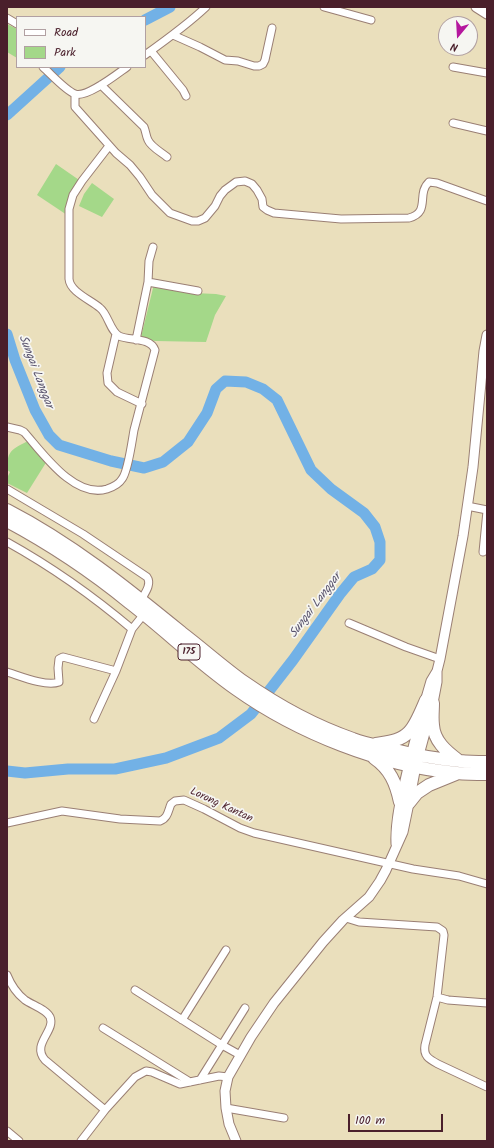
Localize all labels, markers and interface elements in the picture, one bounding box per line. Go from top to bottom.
legend [16,16,146,68]
north arrow [438,16,478,56]
text: Road [54,23,78,42]
text: N [449,37,461,56]
text: Park [54,43,76,62]
water label: Sungai Langgar [14,333,56,411]
water label: Sungai Langgar [287,571,345,641]
road number: 175 [178,644,200,660]
street label: Lorong Kantan [187,786,255,826]
scale bar [350,1106,445,1132]
text: 100 m [355,1111,385,1130]

